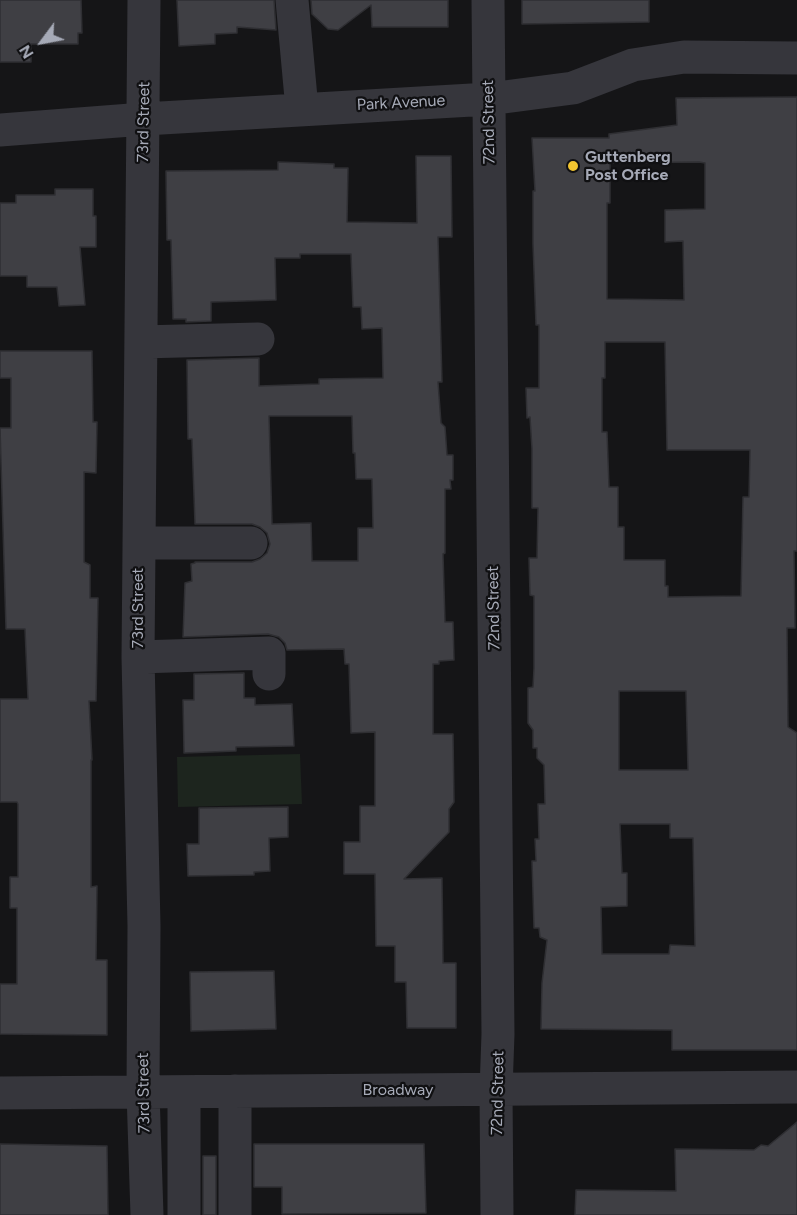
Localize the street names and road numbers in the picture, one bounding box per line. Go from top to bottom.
street label: 72nd Street [479,80,499,164]
street label: 73rd Street [134,81,154,163]
street label: Park Avenue [356,91,446,115]
street label: 72nd Street [484,566,504,650]
street label: 73rd Street [128,568,148,648]
street label: 72nd Street [488,1051,508,1135]
street label: 73rd Street [134,1052,154,1134]
street label: Broadway [363,1080,433,1100]

